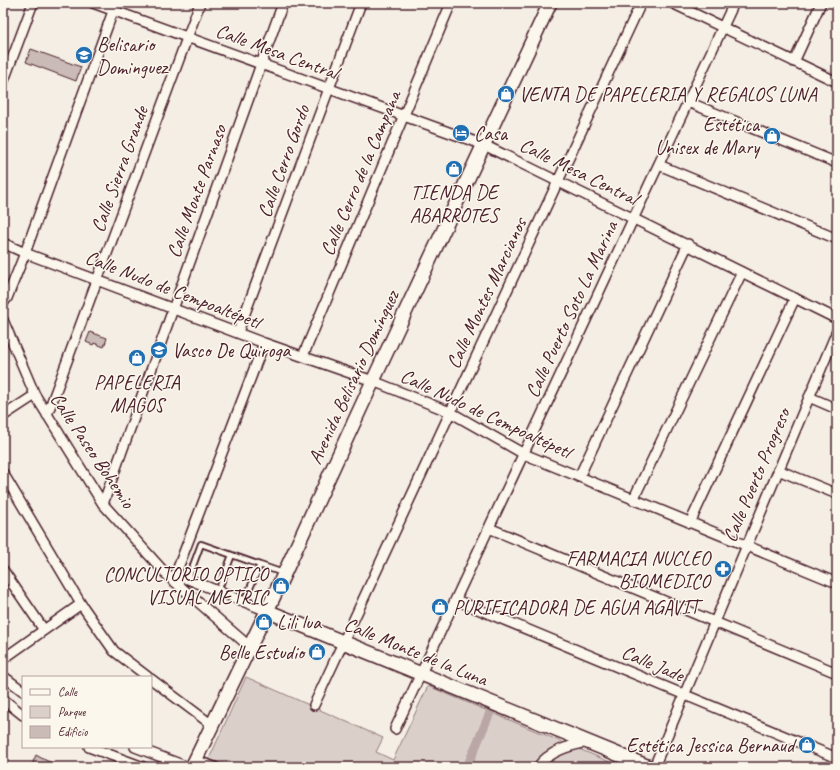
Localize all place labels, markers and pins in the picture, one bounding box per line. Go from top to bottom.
place label: Belisario Dominguez [97,32,170,80]
school or university icon: Belisario Dominguez [74,45,94,65]
place label: VENTA DE PAPELERIA Y REGALOS LUNA [519,82,818,107]
shop icon: VENTA DE PAPELERIA Y REGALOS LUNA [496,84,516,104]
place label: Estética Unisex de Mary [655,112,761,160]
place label: Casa [474,121,509,146]
hotel icon: Casa [451,123,471,143]
shop icon: Estética Unisex de Mary [762,126,782,146]
shop icon: TIENDA DE ABARROTES [444,159,464,179]
place label: TIENDA DE ABARROTES [410,180,500,228]
place label: Vasco De Quiroga [172,338,291,363]
school or university icon: Vasco De Quiroga [149,340,169,360]
shop icon: PAPELERIA MAGOS [127,348,147,368]
place label: PAPELERIA MAGOS [94,370,181,418]
place label: FARMACIA NUCLEO BIOMEDICO [567,546,712,594]
pharmacy icon: FARMACIA NUCLEO BIOMEDICO [713,559,733,579]
place label: CONCULTORIO OPTICO VISUAL METRIC [104,562,271,610]
shop icon: CONCULTORIO OPTICO VISUAL METRIC [271,576,291,596]
place label: PURIFICADORA DE AGUA AGAVIT [453,595,704,620]
shop icon: PURIFICADORA DE AGUA AGAVIT [430,597,450,617]
place label: Lili lua [277,610,322,635]
shop icon: Lili lua [254,612,274,632]
place label: Belle Estudio [219,640,306,665]
shop icon: Belle Estudio [307,642,327,662]
place label: Estética Jessica Bernaud [626,733,797,758]
shop icon: Estética Jessica Bernaud [797,735,817,755]

